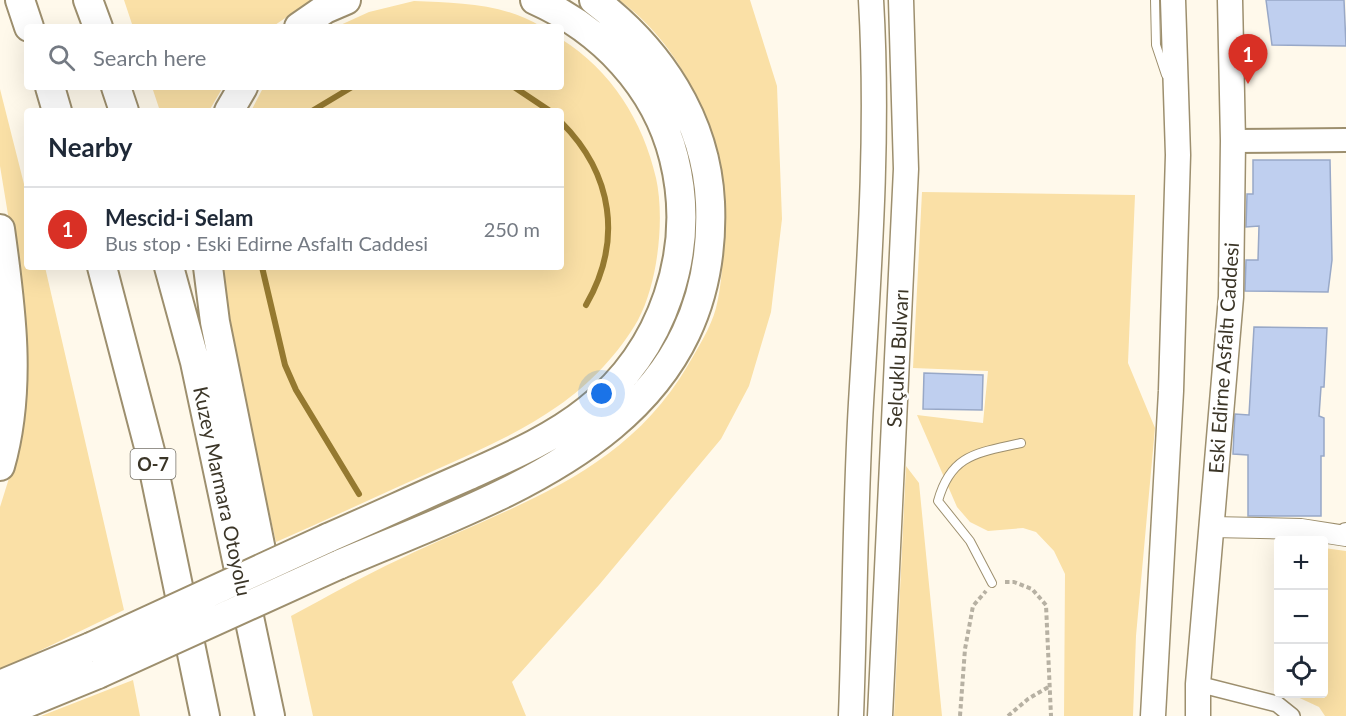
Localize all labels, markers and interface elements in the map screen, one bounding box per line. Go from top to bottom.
search box [24,24,564,90]
pin: 1 [1228,34,1268,84]
icon: search [45,41,78,74]
text: Search here [93,44,206,71]
text: Nearby [48,131,133,163]
text: Mescid-i Selam [105,204,254,231]
text: 1 [62,217,73,241]
text: 250 m [484,217,540,241]
text: Bus stop · Eski Edirne Asfaltı Caddesi [105,231,428,255]
street label: Eski Edirne Asfaltı Caddesi [1203,242,1243,474]
street label: Selçuklu Bulvarı [881,288,913,428]
your location [587,379,616,408]
street label: Kuzey Marmara Otoyolu [189,384,257,598]
road number: O-7 [130,449,176,479]
map controls [1274,536,1328,698]
button: + [1274,536,1328,590]
button: − [1274,590,1328,644]
button: locate [1274,644,1328,698]

